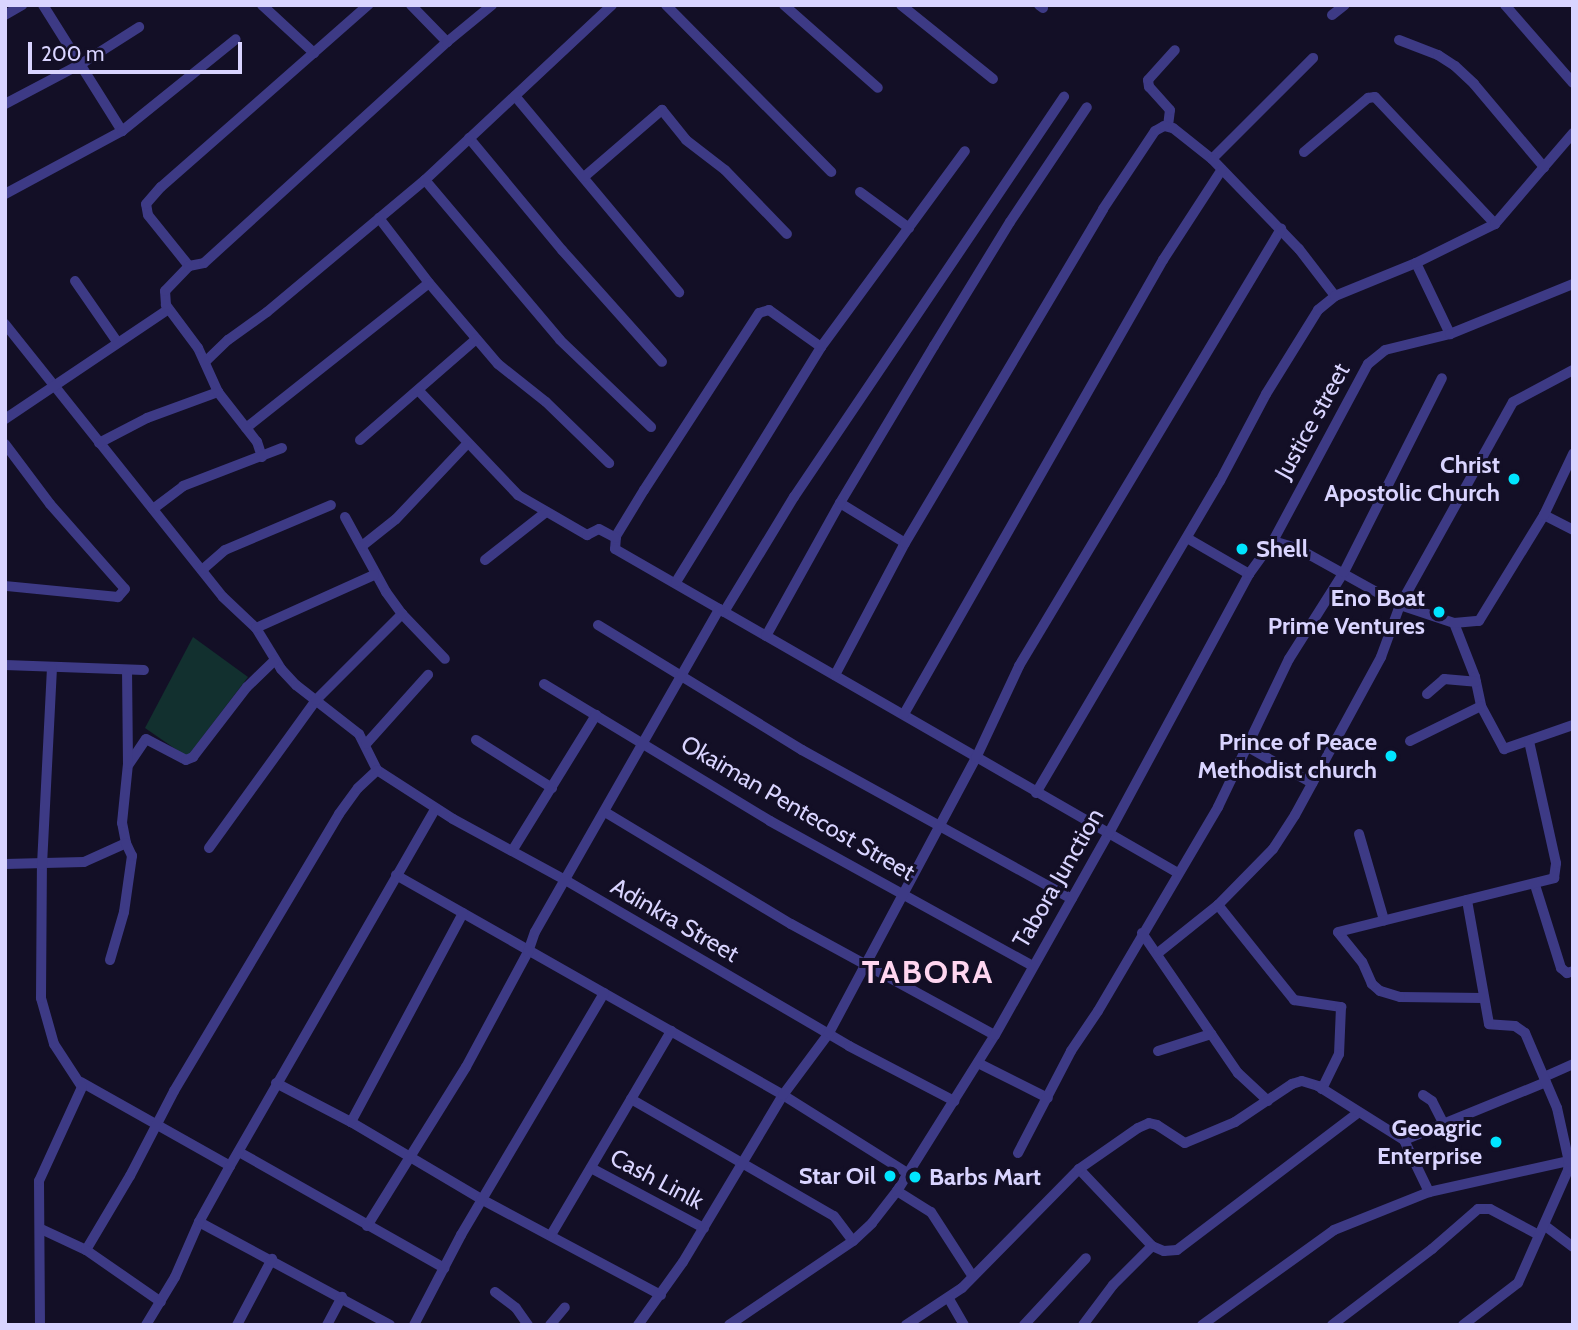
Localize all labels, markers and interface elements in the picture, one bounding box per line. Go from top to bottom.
scale bar [32,28,245,72]
text: 200 m [41,41,104,66]
street label: Justice street [1268,358,1356,484]
place label: Christ Apostolic Church [1324,451,1500,507]
marker: Christ Apostolic Church [1506,471,1522,487]
place label: Shell [1256,535,1308,563]
marker: Shell [1234,541,1250,557]
place label: Eno Boat Prime Ventures [1268,584,1425,640]
marker: Eno Boat Prime Ventures [1431,604,1447,620]
place label: Prince of Peace Methodist church [1197,728,1377,784]
street label: Okaiman Pentecost Street [676,729,920,887]
marker: Prince of Peace Methodist church [1383,748,1399,764]
street label: Tabora Junction [1006,803,1110,953]
street label: Adinkra Street [606,872,744,968]
district label: TABORA [863,953,993,991]
place label: Geoagric Enterprise [1377,1114,1482,1170]
marker: Geoagric Enterprise [1488,1134,1504,1150]
street label: Cash Linlk [605,1142,709,1216]
place label: Star Oil [799,1162,876,1190]
place label: Barbs Mart [929,1163,1041,1191]
marker: Star Oil [882,1168,898,1184]
marker: Barbs Mart [907,1169,923,1185]

